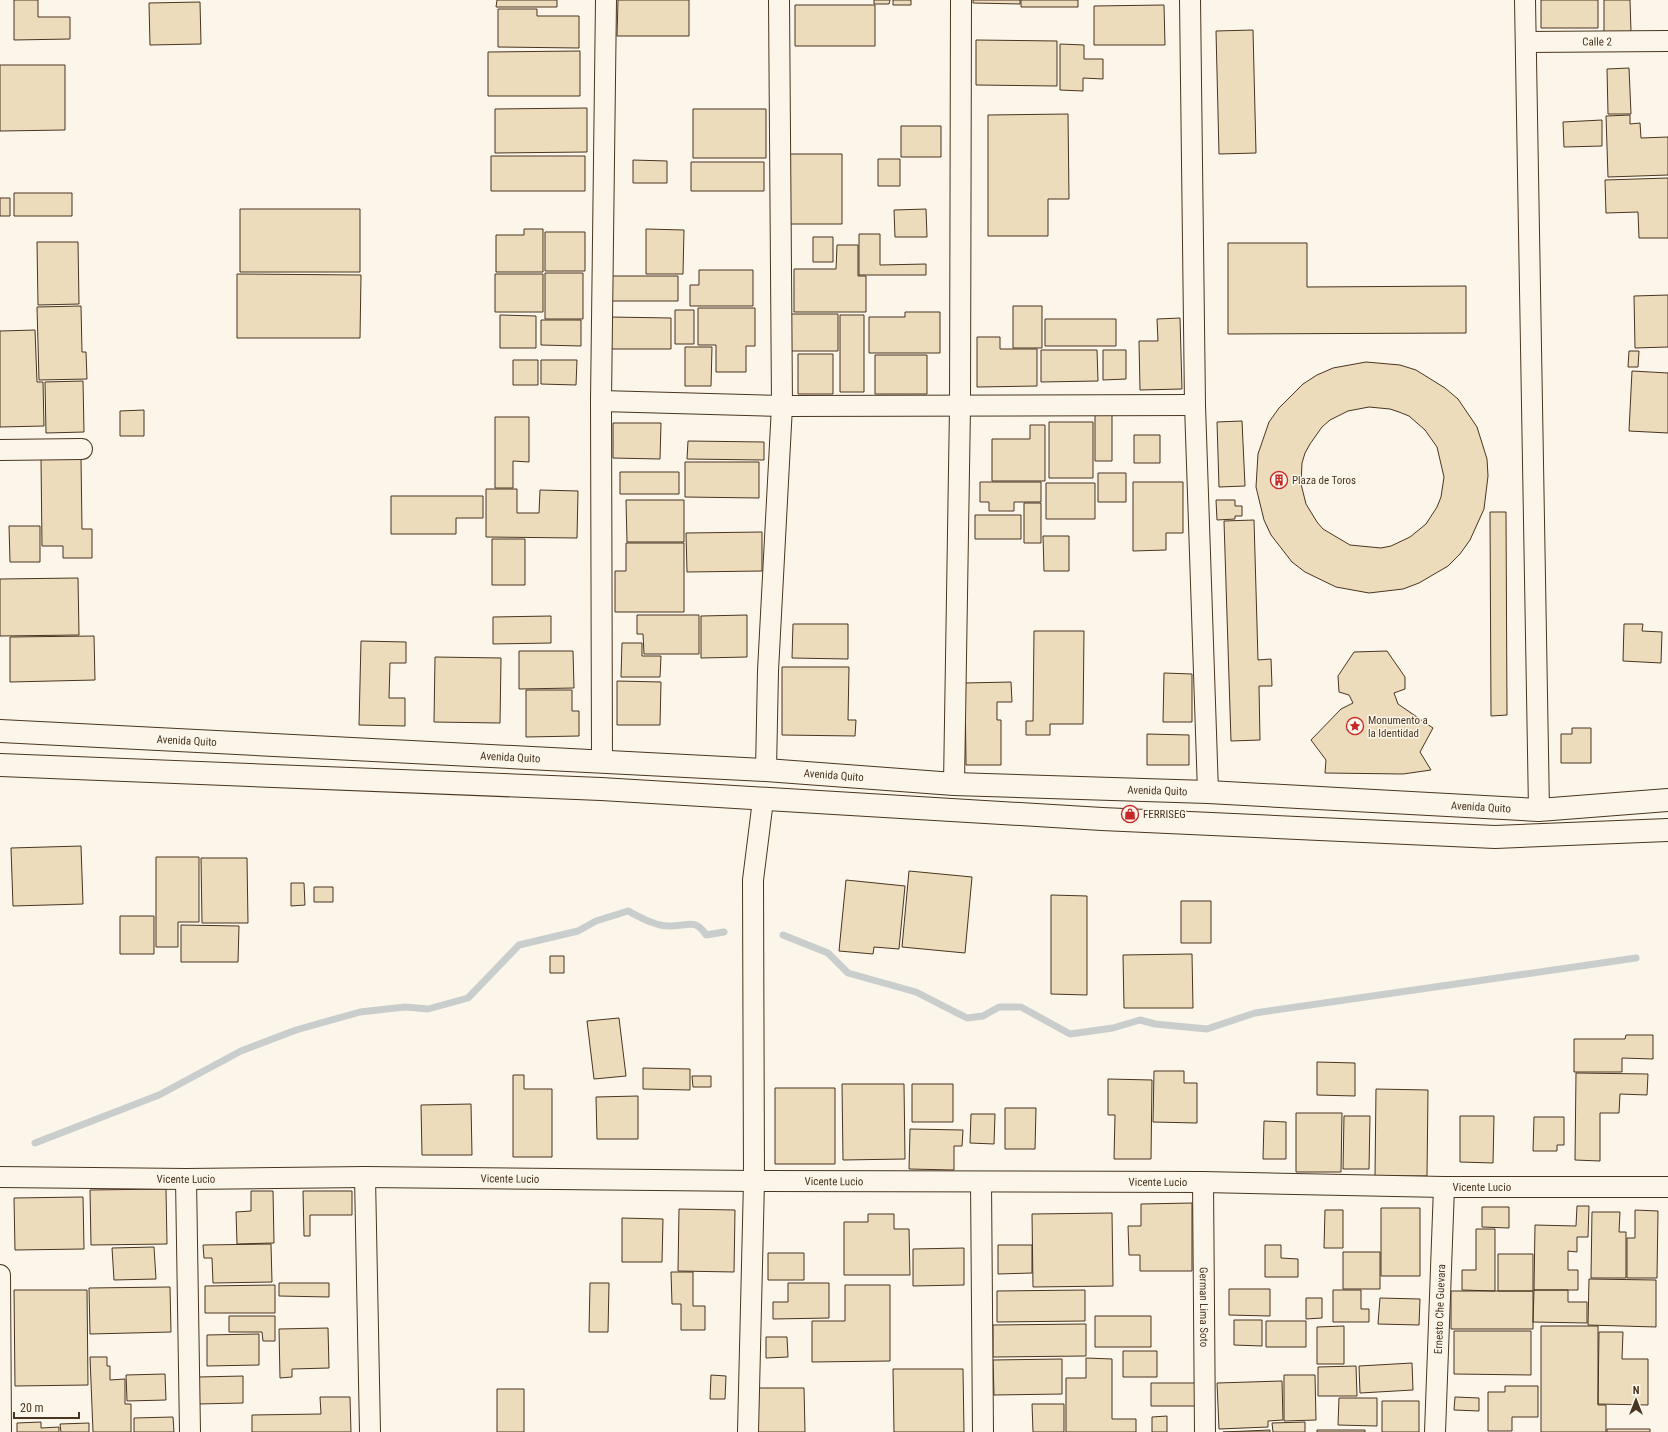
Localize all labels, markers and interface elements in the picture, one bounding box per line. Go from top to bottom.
street label: Calle 2 [1582,35,1612,48]
building icon: Plaza de Toros [1269,470,1289,490]
place label: Plaza de Toros [1292,474,1356,487]
place label: Monumento a la Identidad [1368,714,1428,740]
place icon: Monumento a la Identidad [1345,716,1365,736]
street label: Avenida Quito [156,732,218,749]
street label: Avenida Quito [480,749,541,765]
street label: Avenida Quito [803,766,865,784]
street label: Avenida Quito [1127,783,1188,798]
street label: Avenida Quito [1451,799,1512,815]
shop icon: FERRISEG [1120,804,1140,824]
place label: FERRISEG [1143,808,1186,821]
street label: Vicente Lucio [157,1172,216,1186]
street label: Vicente Lucio [481,1172,540,1185]
street label: Vicente Lucio [805,1175,864,1188]
street label: Vicente Lucio [1129,1175,1188,1188]
street label: Vicente Lucio [1453,1181,1512,1194]
street label: Ernesto Che Guevara [1431,1264,1448,1354]
street label: German Lima Soto [1197,1267,1211,1348]
north arrow [1616,1380,1656,1420]
text: N [1633,1384,1640,1397]
scale bar [14,1394,79,1420]
text: 20 m [20,1401,44,1415]

